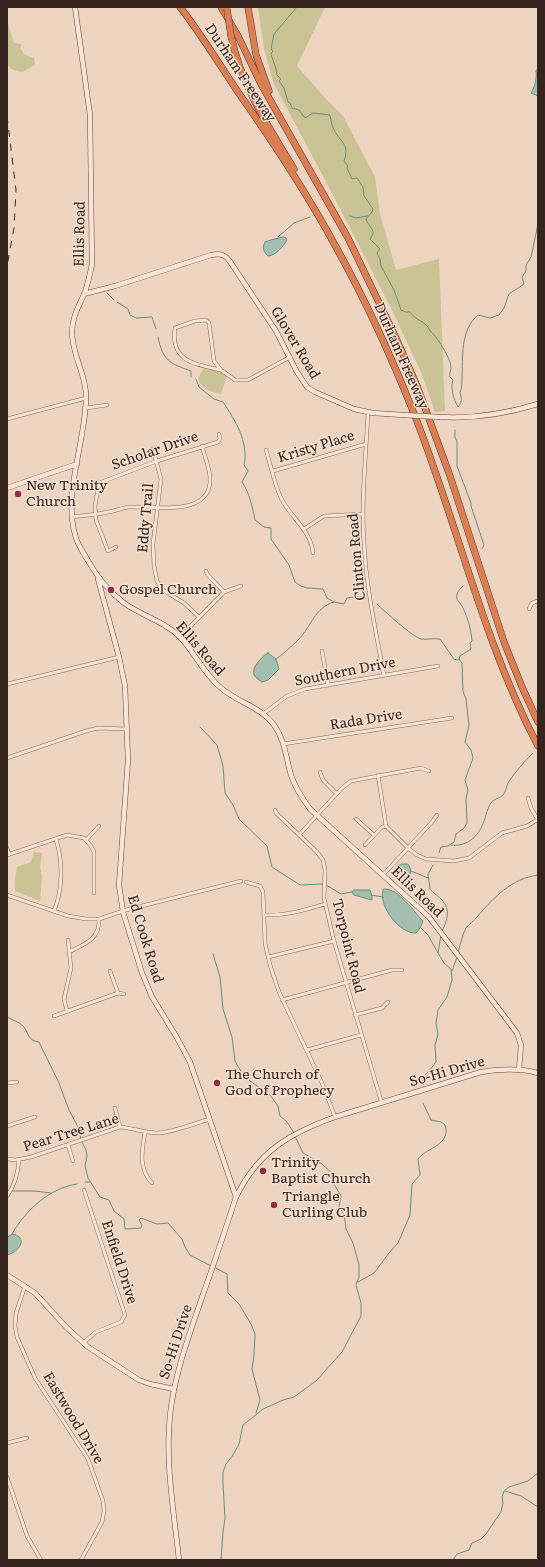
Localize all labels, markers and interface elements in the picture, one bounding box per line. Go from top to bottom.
street label: Durham Freeway [201,21,279,125]
street label: Ellis Road [71,201,89,267]
street label: Durham Freeway [370,300,432,412]
street label: Glover Road [267,304,323,382]
street label: Kristy Place [276,427,356,467]
street label: Scholar Drive [109,428,201,474]
place label: New Trinity Church [26,478,107,510]
street label: Eddy Trail [135,482,157,554]
marker: New Trinity Church [13,489,23,499]
street label: Clinton Road [345,513,369,601]
place label: Gospel Church [119,582,217,598]
marker: Gospel Church [106,585,116,595]
street label: Ellis Road [172,619,228,679]
street label: Southern Drive [293,654,397,690]
street label: Rada Drive [329,706,403,734]
street label: Ellis Road [387,863,447,921]
street label: Ed Cook Road [124,893,166,985]
street label: Torpoint Road [328,897,368,995]
street label: So-Hi Drive [407,1053,487,1091]
place label: The Church of God of Prophecy [225,1067,334,1100]
marker: The Church of God of Prophecy [212,1078,222,1088]
street label: Pear Tree Lane [21,1110,121,1156]
place label: Trinity Baptist Church [271,1155,371,1188]
marker: Trinity Baptist Church [258,1166,268,1176]
place label: Triangle Curling Club [282,1189,367,1222]
marker: Triangle Curling Club [269,1200,279,1210]
street label: Enfield Drive [98,1218,140,1306]
street label: So-Hi Drive [156,1303,196,1381]
street label: Eastwood Drive [39,1369,107,1467]

